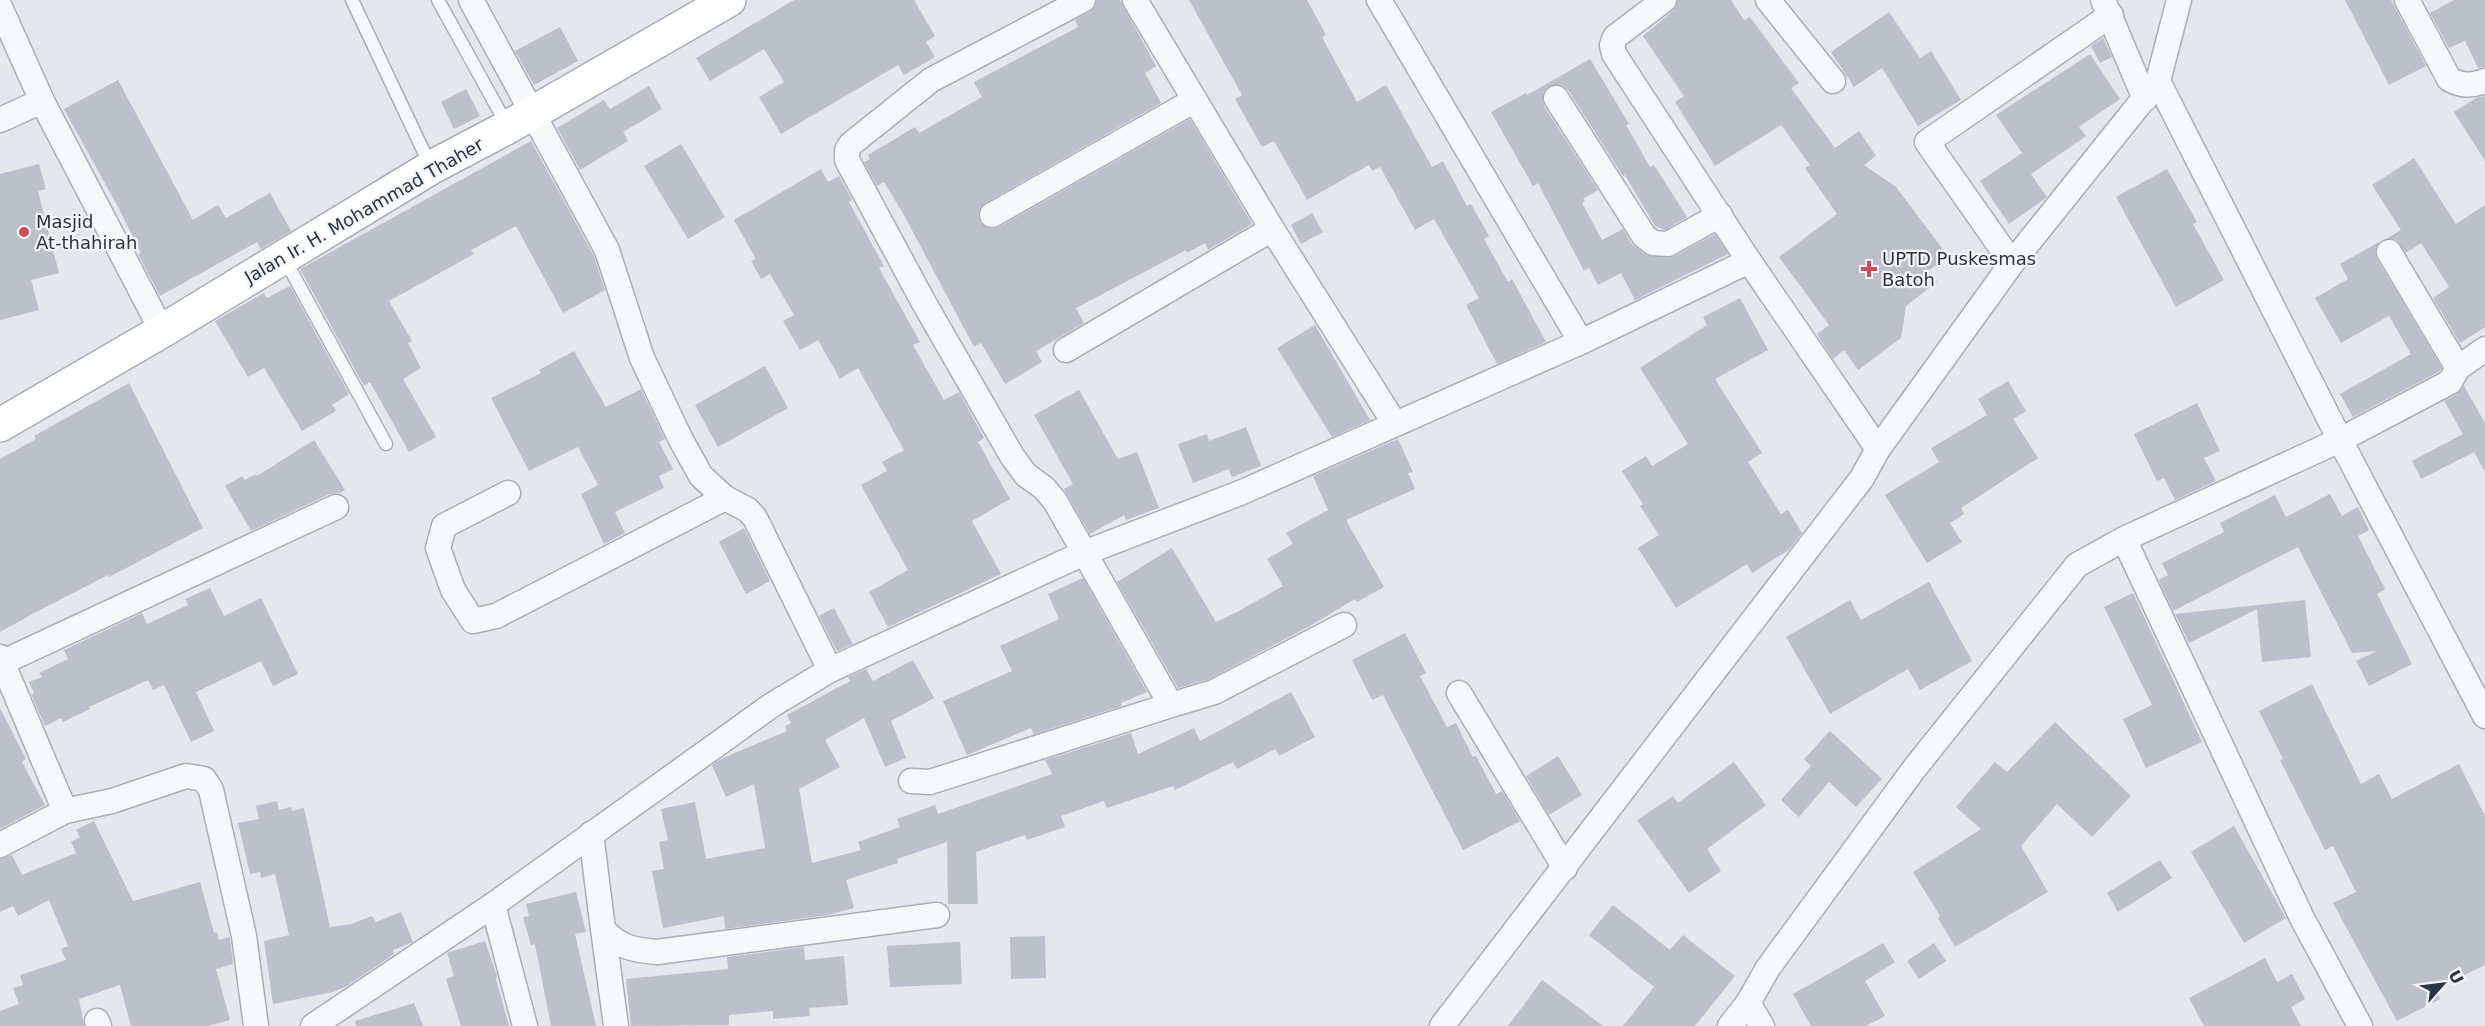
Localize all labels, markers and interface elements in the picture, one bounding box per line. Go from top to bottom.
street label: Jalan Ir. H. Mohammad Thaher [240,133,487,288]
place label: Masjid At-thahirah [36,211,137,253]
marker: Masjid At-thahirah [17,225,31,239]
place label: UPTD Puskesmas Batoh [1882,248,2036,290]
marker: UPTD Puskesmas Batoh [1860,260,1878,278]
north arrow [2413,954,2473,1014]
text: U [2444,967,2467,987]

